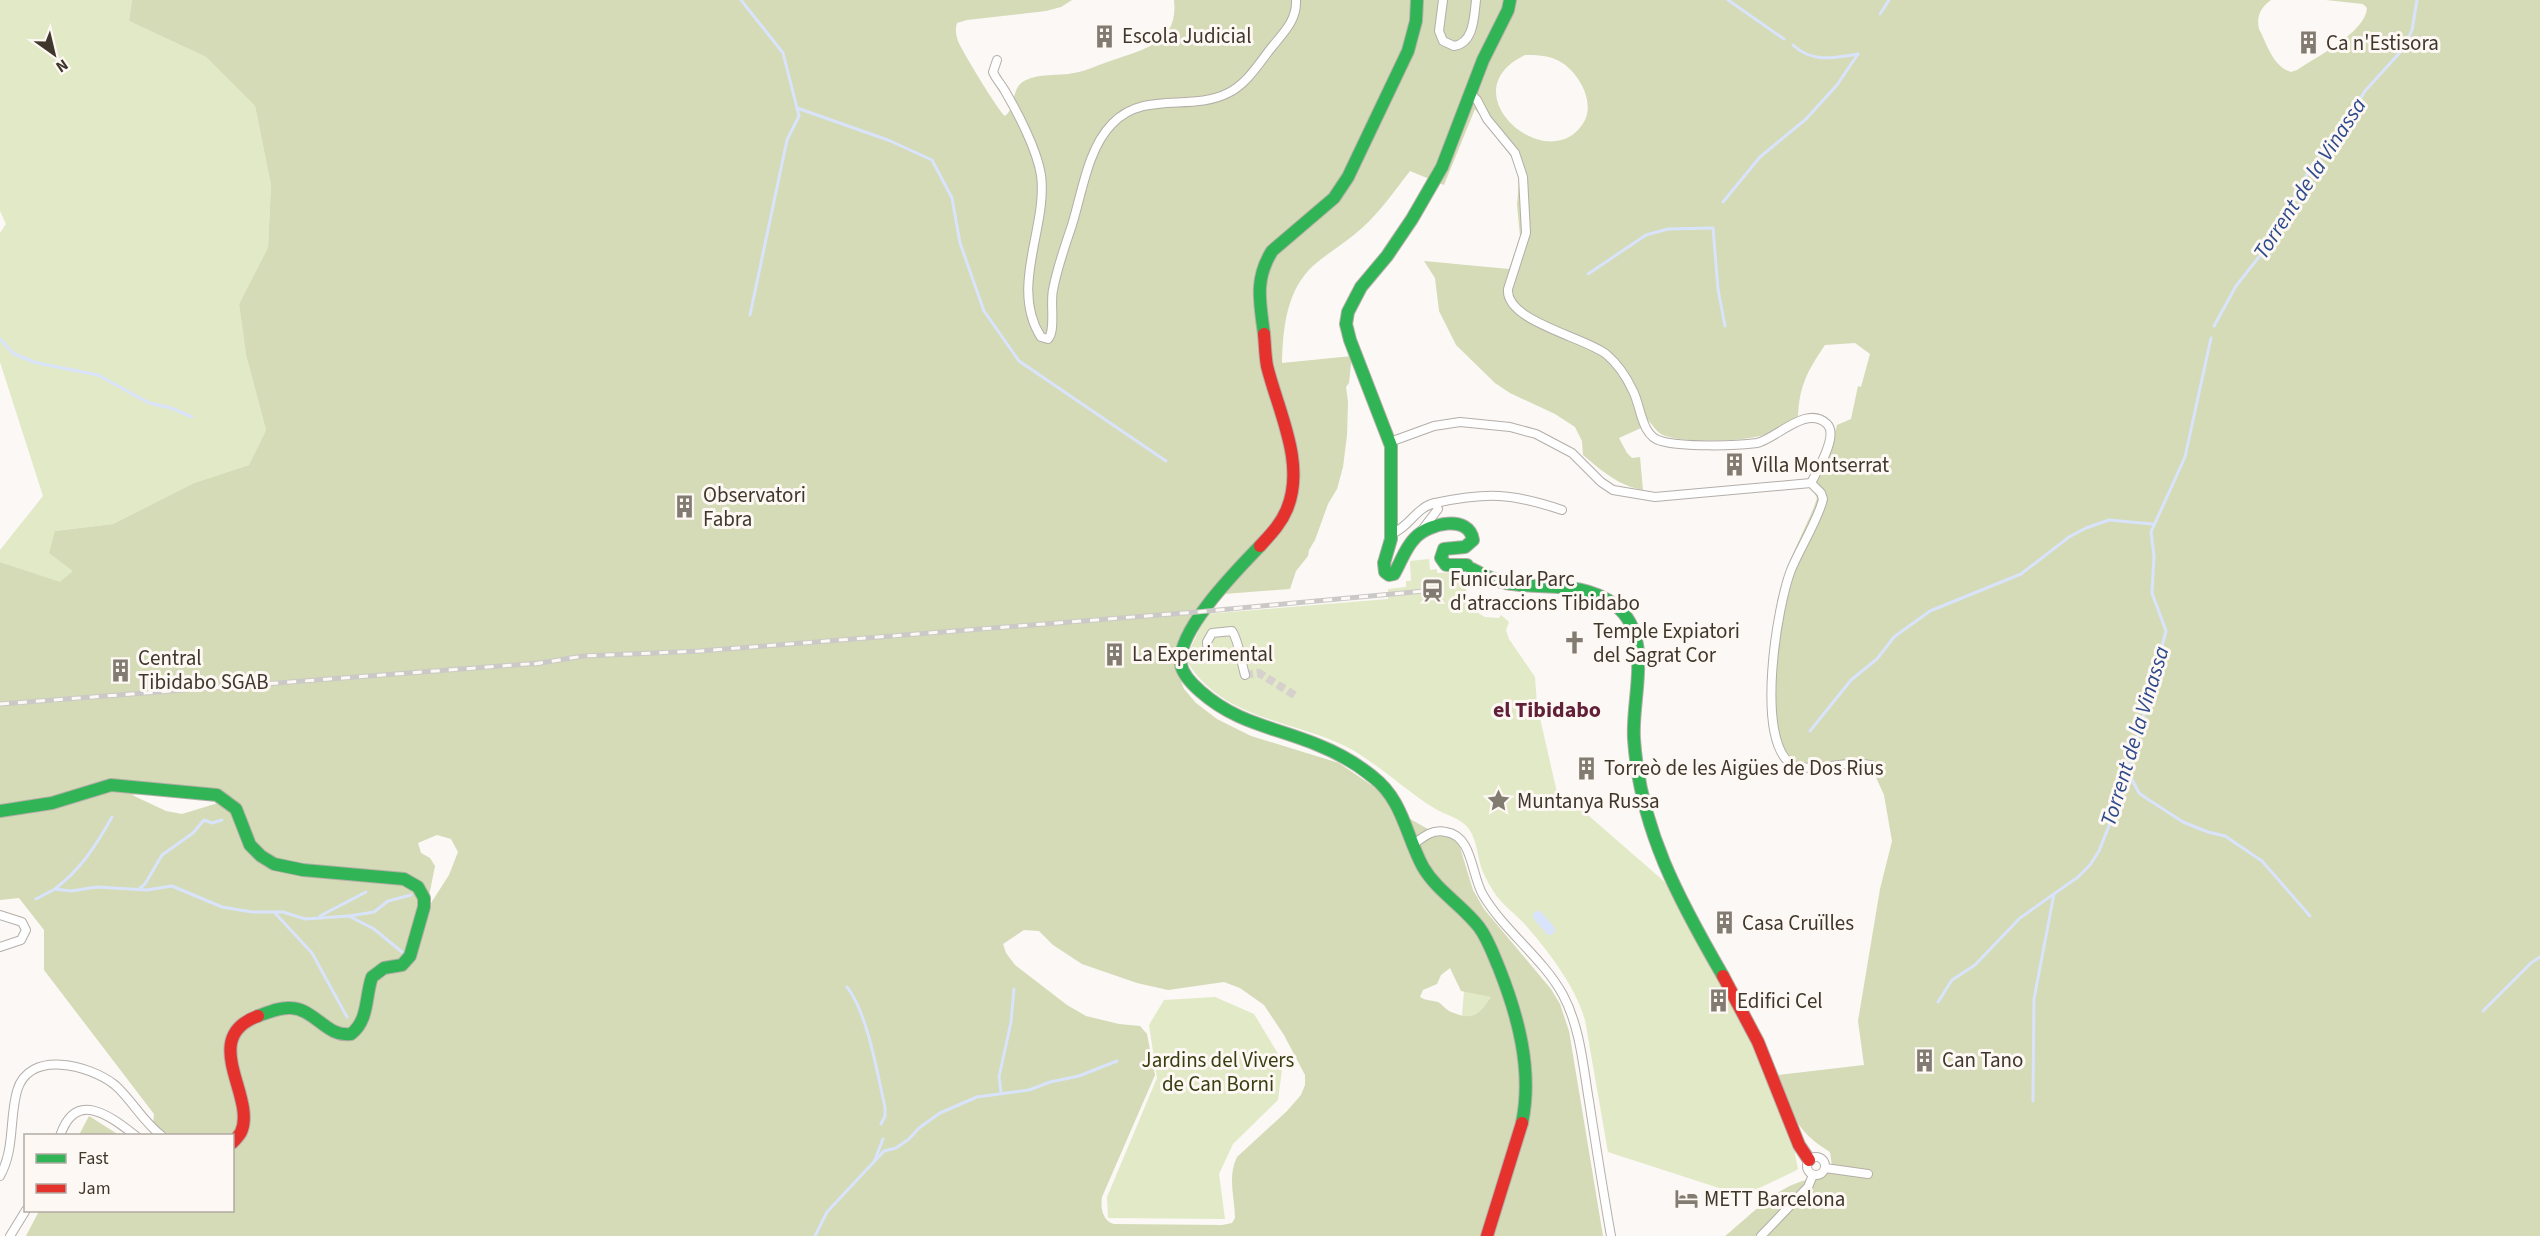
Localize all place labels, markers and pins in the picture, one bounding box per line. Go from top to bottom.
place label: Escola Judicial [1122,21,1252,51]
building icon: Escola Judicial [1091,23,1117,49]
place label: Ca n'Estisora [2326,28,2439,58]
building icon: Ca n'Estisora [2295,30,2321,56]
place label: Villa Montserrat [1752,450,1889,480]
building icon: Villa Montserrat [1721,452,1747,478]
place label: Observatori Fabra [703,480,806,534]
building icon: Observatori Fabra [672,494,698,520]
place label: Funicular Parc d'atraccions Tibidabo [1450,564,1640,618]
station icon: Funicular Parc d'atraccions Tibidabo [1419,578,1445,604]
place label: Temple Expiatori del Sagrat Cor [1593,616,1740,670]
church icon: Temple Expiatori del Sagrat Cor [1562,630,1588,656]
place label: La Experimental [1132,639,1273,669]
building icon: La Experimental [1101,641,1127,667]
place label: Central Tibidabo SGAB [138,643,268,697]
building icon: Central Tibidabo SGAB [107,657,133,683]
place label: Torreò de les Aigües de Dos Rius [1604,753,1884,783]
building icon: Torreò de les Aigües de Dos Rius [1573,755,1599,781]
place label: Muntanya Russa [1517,786,1660,816]
place icon: Muntanya Russa [1486,788,1512,814]
place label: Casa Cruïlles [1742,908,1854,938]
building icon: Casa Cruïlles [1711,910,1737,936]
place label: Edifici Cel [1737,986,1823,1016]
building icon: Edifici Cel [1706,988,1732,1014]
place label: Can Tano [1942,1045,2023,1075]
building icon: Can Tano [1911,1047,1937,1073]
place label: METT Barcelona [1704,1184,1845,1214]
hotel icon: METT Barcelona [1673,1186,1699,1212]

